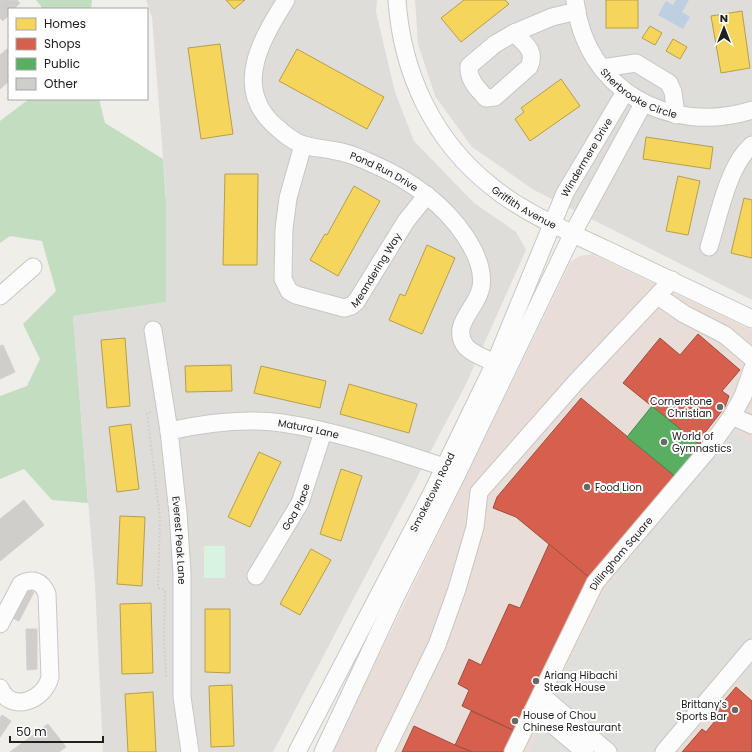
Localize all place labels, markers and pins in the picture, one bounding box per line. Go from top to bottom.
place label: Cornerstone Christian [650,394,712,421]
marker: Cornerstone Christian [715,402,725,412]
place label: World of Gymnastics [672,429,731,456]
marker: World of Gymnastics [659,437,669,447]
place label: Food Lion [595,480,642,495]
marker: Food Lion [582,482,592,492]
place label: Ariang Hibachi Steak House [544,668,617,695]
marker: Ariang Hibachi Steak House [531,676,541,686]
place label: Brittany’s Sports Bar [676,697,727,724]
marker: Brittany’s Sports Bar [730,705,740,715]
place label: House of Chou Chinese Restaurant [523,708,621,735]
marker: House of Chou Chinese Restaurant [510,716,520,726]

